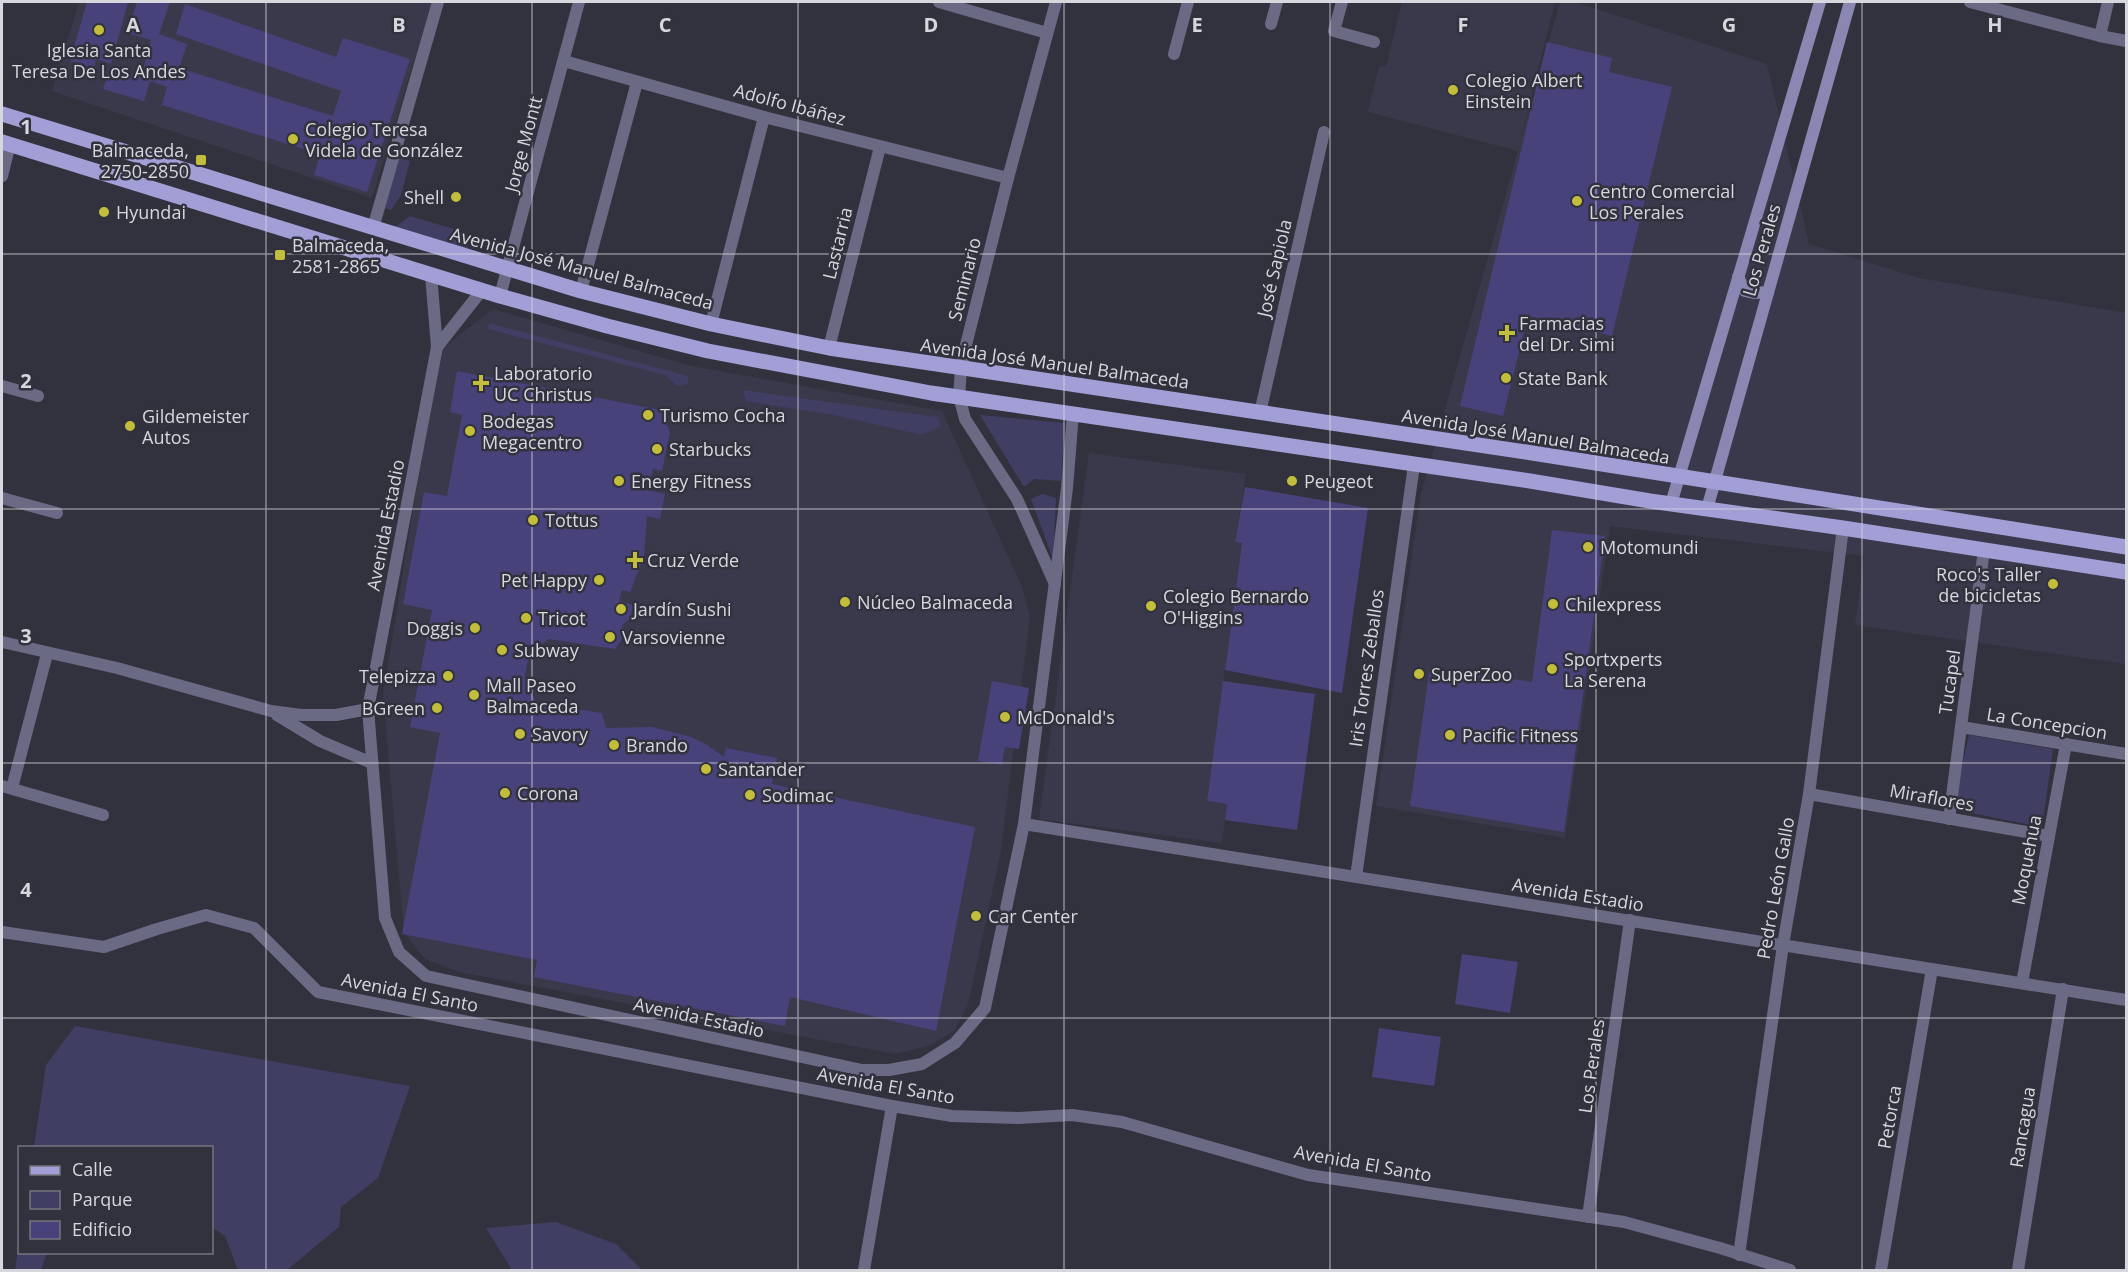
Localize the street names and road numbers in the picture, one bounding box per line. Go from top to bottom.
street label: Adolfo Ibáñez [731,78,849,130]
street label: Jorge Montt [498,93,547,197]
street label: Los Perales [1736,201,1786,299]
street label: Lastarria [816,204,858,282]
street label: José Sapiola [1251,217,1297,321]
street label: Avenida José Manuel Balmaceda [448,221,716,315]
street label: Seminario [942,235,986,323]
street label: Avenida José Manuel Balmaceda [919,332,1191,394]
street label: Avenida José Manuel Balmaceda [1400,403,1672,469]
street label: Avenida Estadio [361,457,409,593]
street label: Iris Torres Zeballos [1343,588,1389,748]
street label: Tucapel [1933,648,1965,716]
street label: La Concepcion [1985,702,2109,744]
street label: Miraflores [1888,778,1976,816]
street label: Moquehua [2006,813,2046,907]
street label: Pedro León Gallo [1751,815,1799,961]
street label: Avenida Estadio [1510,872,1646,916]
street label: Avenida El Santo [339,967,481,1017]
street label: Avenida Estadio [631,991,767,1043]
street label: Los Perales [1573,1017,1609,1115]
street label: Avenida El Santo [815,1061,957,1109]
street label: Petorca [1872,1083,1906,1151]
street label: Rancagua [2004,1085,2040,1169]
street label: Avenida El Santo [1292,1139,1434,1187]

